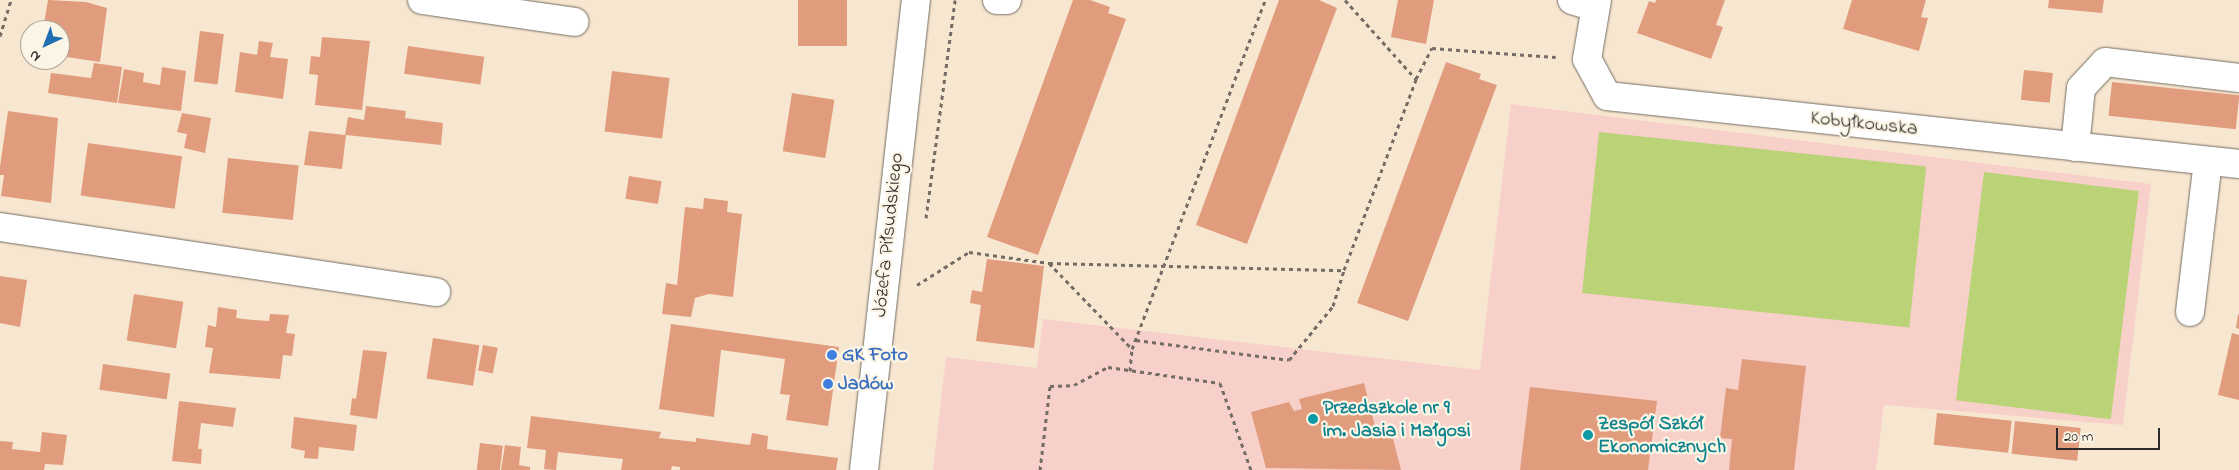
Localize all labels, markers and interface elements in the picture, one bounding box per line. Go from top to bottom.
north arrow [20,20,70,70]
text: N [24,45,46,67]
street label: Kobyłkowska [1809,106,1919,142]
street label: Józefa Piłsudskiego [868,152,910,318]
place label: GK Foto [842,343,908,367]
marker: GK Foto [826,349,838,361]
place label: Jadów [838,372,893,396]
marker: Jadów [822,378,834,390]
place label: Przedszkole nr 9 im. Jasia i Małgosi [1323,396,1471,443]
place label: Zespół Szkół Ekonomicznych [1598,412,1726,459]
marker: Przedszkole nr 9 im. Jasia i Małgosi [1307,413,1319,425]
scale bar [2059,418,2163,450]
text: 20 m [2064,426,2093,448]
marker: Zespół Szkół Ekonomicznych [1582,429,1594,441]

